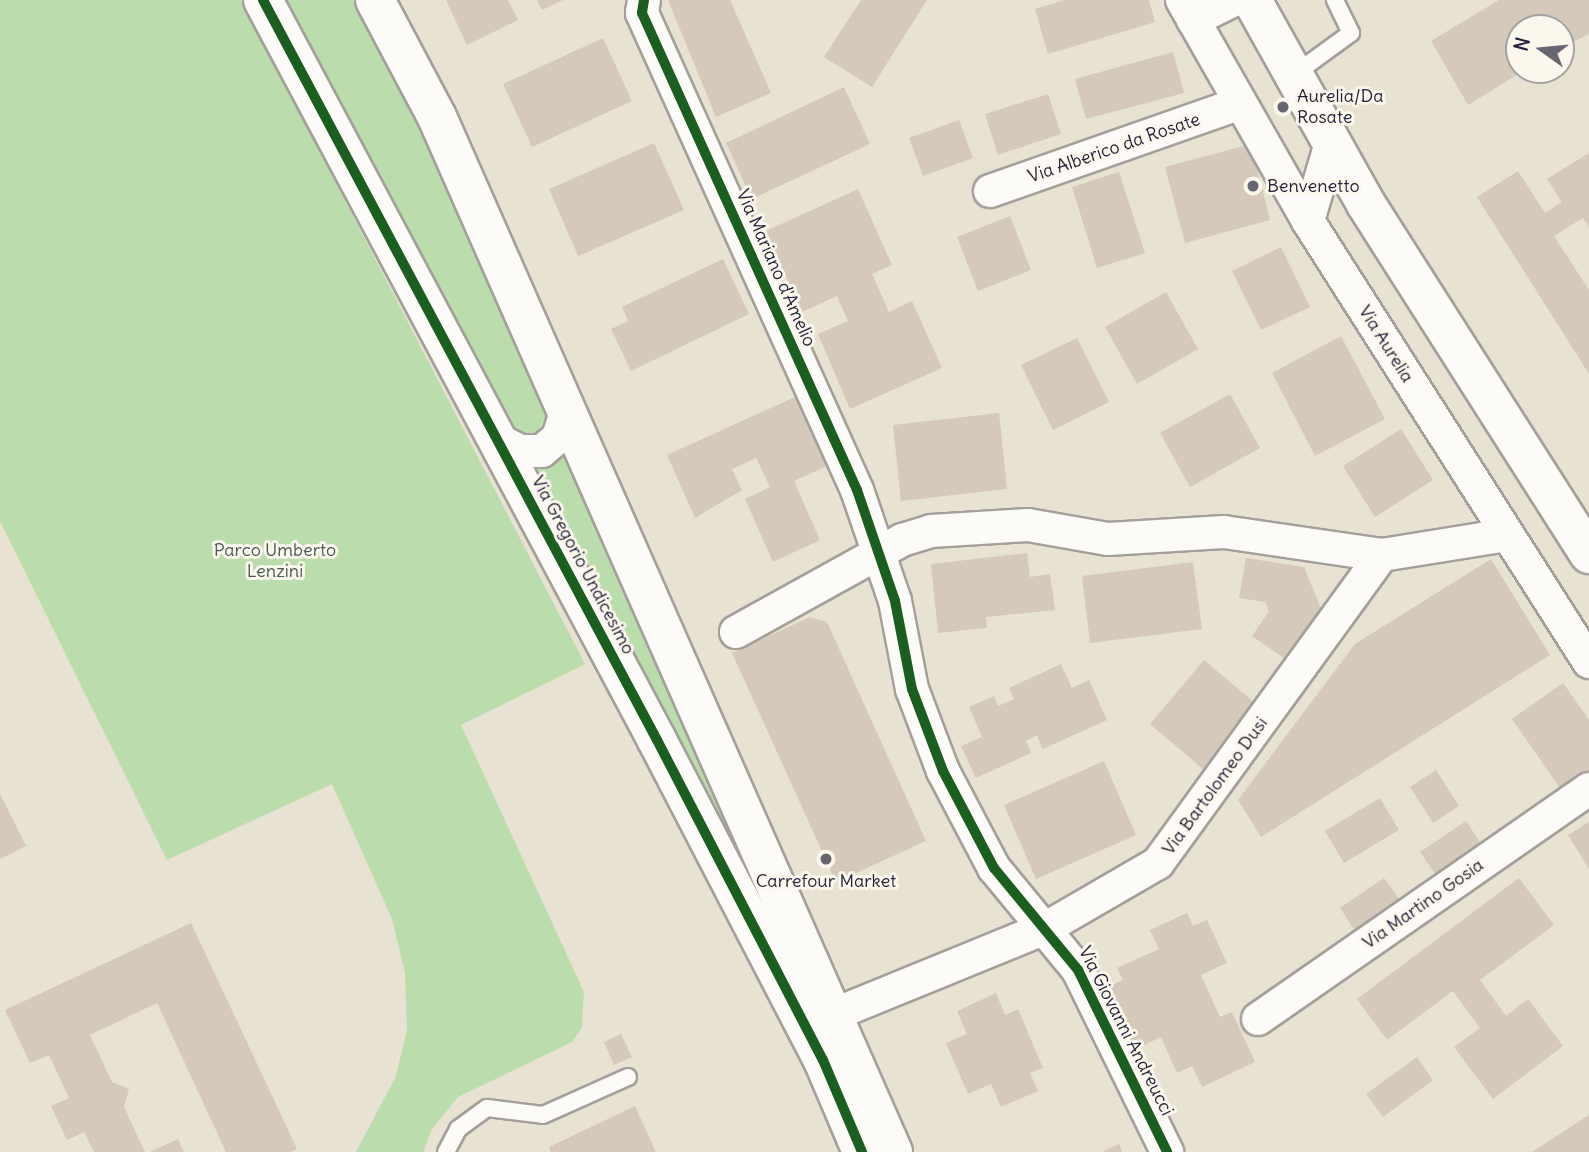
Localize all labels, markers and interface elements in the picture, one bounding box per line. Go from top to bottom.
north arrow [1505,14,1575,84]
text: N [1508,35,1535,54]
place label: Aurelia/Da Rosate [1297,86,1383,128]
marker: Aurelia/Da Rosate [1275,99,1291,115]
street label: Via Alberico da Rosate [1025,108,1203,188]
place label: Benvenetto [1267,175,1360,197]
marker: Benvenetto [1245,178,1261,194]
street label: Via Mariano d'Amelio [732,186,820,350]
street label: Via Aurelia [1354,301,1418,387]
street label: Via Gregorio Undicesimo [527,472,639,658]
park label: Parco Umberto Lenzini [214,540,336,582]
street label: Via Bartolomeo Dusi [1158,713,1272,859]
marker: Carrefour Market [818,851,834,867]
street label: Via Martino Gosia [1358,854,1488,954]
place label: Carrefour Market [756,870,896,892]
street label: Via Giovanni Andreucci [1074,943,1178,1119]

